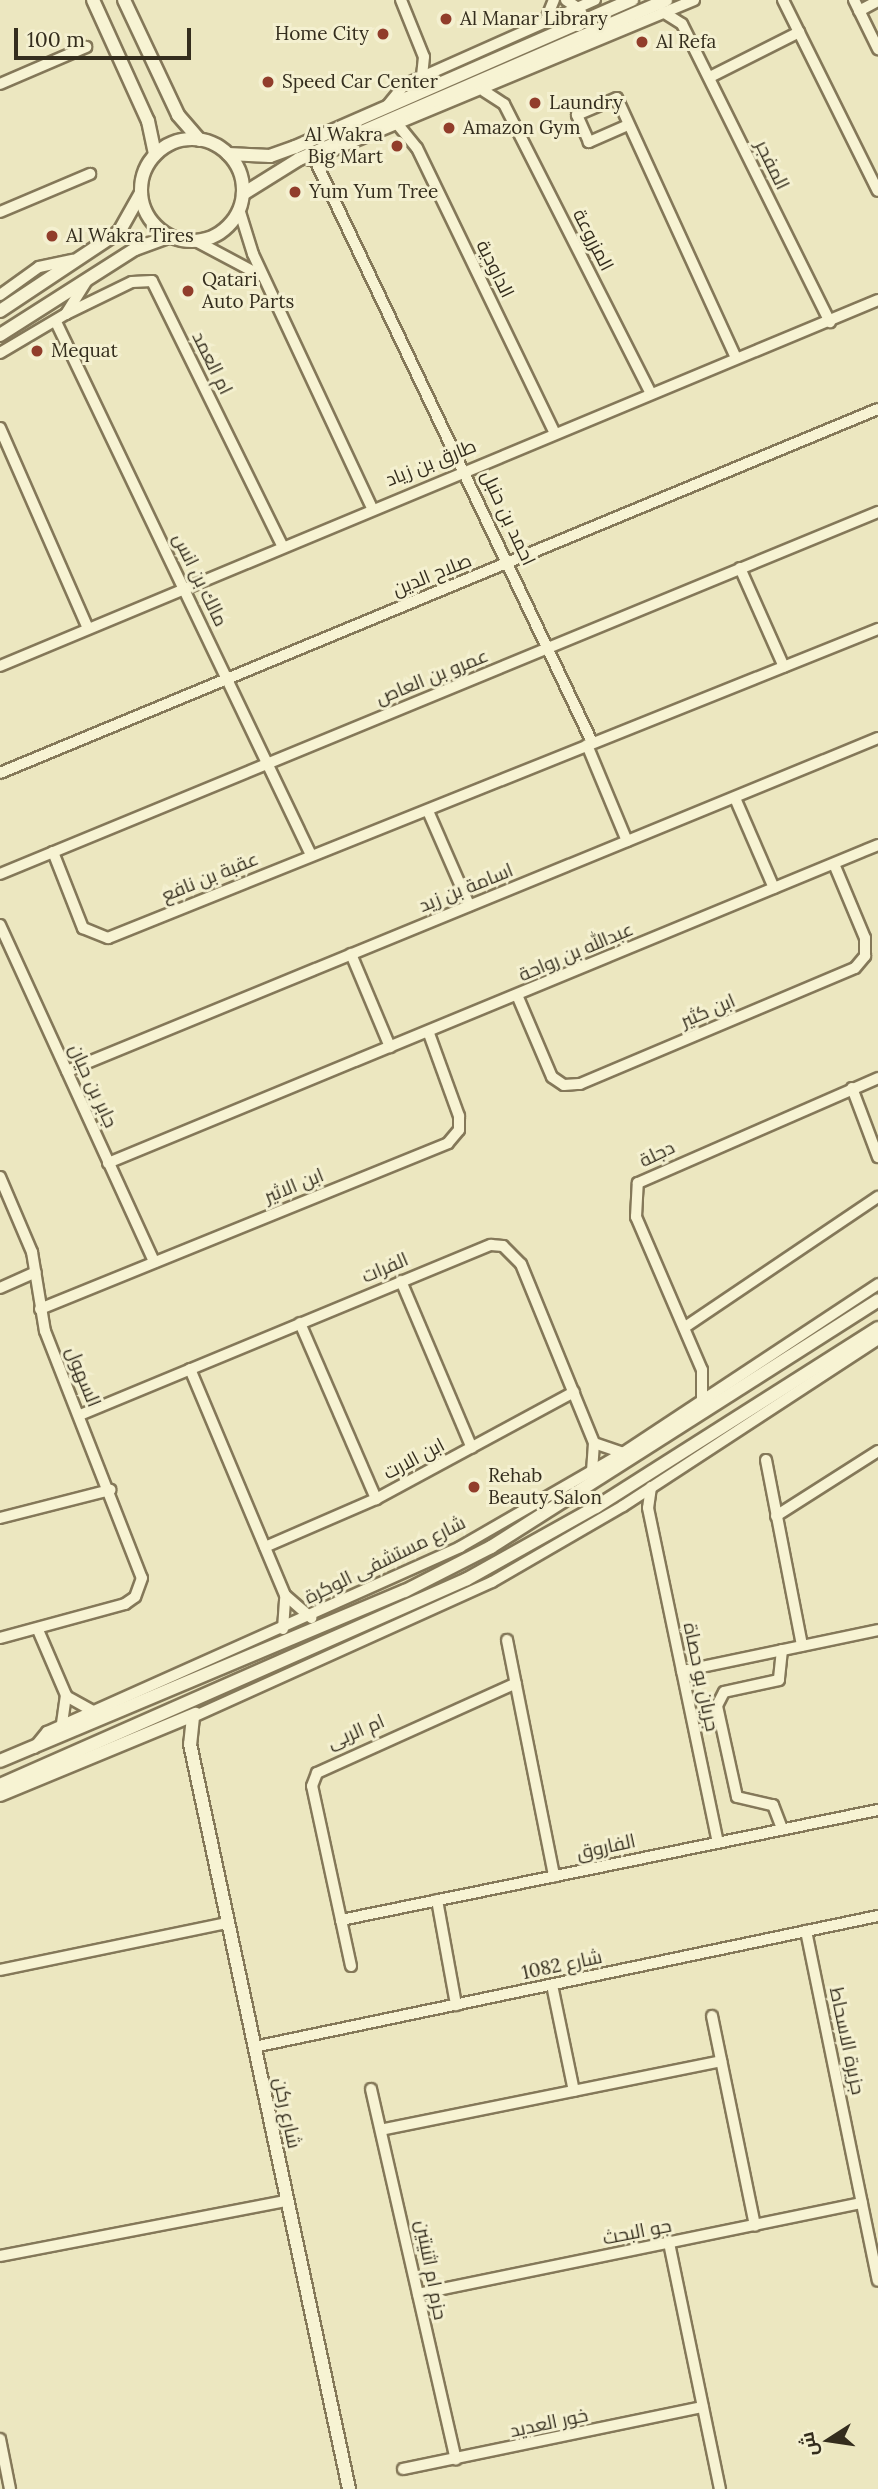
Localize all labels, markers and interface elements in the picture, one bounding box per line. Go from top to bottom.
place label: Al Manar Library [460,8,608,30]
marker: Al Manar Library [438,11,454,27]
scale bar [18,14,194,58]
place label: Home City [275,23,369,45]
text: 100 m [27,26,85,53]
marker: Home City [375,26,391,42]
place label: Al Refa [656,31,716,53]
marker: Al Refa [634,34,650,50]
place label: Speed Car Center [282,71,438,93]
marker: Speed Car Center [260,74,276,90]
place label: Laundry [549,92,623,114]
marker: Laundry [527,95,543,111]
place label: Amazon Gym [463,117,580,139]
marker: Amazon Gym [441,120,457,136]
place label: Al Wakra Big Mart [305,124,383,168]
street label: المفجر [750,136,794,194]
marker: Al Wakra Big Mart [389,138,405,154]
place label: Yum Yum Tree [309,181,438,203]
marker: Yum Yum Tree [287,184,303,200]
street label: المزروعة [568,205,618,275]
place label: Al Wakra Tires [66,225,194,247]
marker: Al Wakra Tires [44,228,60,244]
street label: الداودية [471,236,519,302]
place label: Qatari Auto Parts [202,269,294,313]
marker: Qatari Auto Parts [180,283,196,299]
street label: ام العمد [187,328,237,398]
place label: Mequat [51,340,118,362]
marker: Mequat [29,343,45,359]
street label: طارق بن زياد [382,434,480,492]
street label: احمد بن حنبل [476,467,540,569]
street label: مالك بن انس [168,530,232,630]
street label: صلاح الدين [389,549,475,601]
street label: عمرو بن العاص [373,644,491,710]
street label: عقبة بن نافع [158,847,262,907]
street label: اسامة بن زيد [416,859,516,917]
street label: عبدالله بن رواحة [515,918,637,986]
street label: ابن كثير [677,989,739,1033]
street label: جابر بن حيان [64,1041,122,1131]
street label: دجلة [636,1136,678,1172]
street label: ابن الاثير [261,1164,327,1208]
street label: الفرات [358,1248,412,1288]
street label: السهول [61,1344,105,1410]
street label: ابن الارت [380,1433,448,1485]
place label: Rehab Beauty Salon [488,1465,602,1509]
marker: Rehab Beauty Salon [466,1479,482,1495]
street label: شارع مستشفى الوكرة [301,1511,469,1609]
street label: جريان بو حصاة [678,1621,724,1733]
street label: ام الربى [324,1710,388,1754]
street label: الفاروق [574,1830,638,1864]
street label: شارع 1082 [520,1945,604,1985]
street label: جزيرة الاسحاط [824,1985,870,2097]
street label: شارع ركن [268,2075,306,2151]
street label: جو البحث [601,2214,673,2250]
street label: حزم ام اثنيتين [410,2218,452,2322]
street label: خور العديد [508,2404,590,2442]
north arrow [794,2405,864,2475]
text: ش [794,2430,823,2459]

